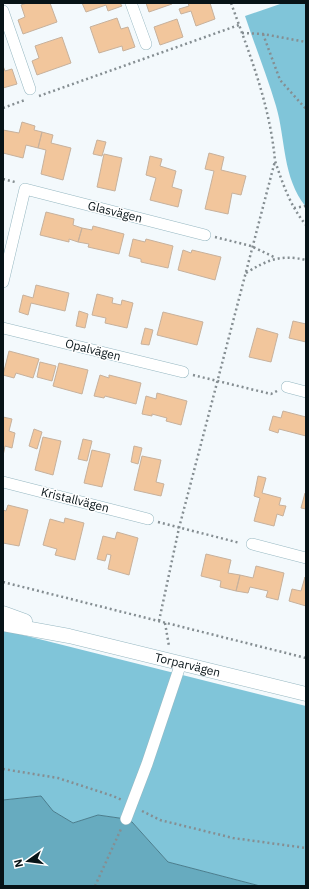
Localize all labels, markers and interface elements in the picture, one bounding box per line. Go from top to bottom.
street label: Glasvägen [86,198,144,226]
street label: Opalvägen [64,335,123,364]
street label: Kristallvägen [40,484,111,515]
street label: Torparvägen [153,649,222,680]
north arrow [8,841,48,881]
text: N [11,858,26,869]

